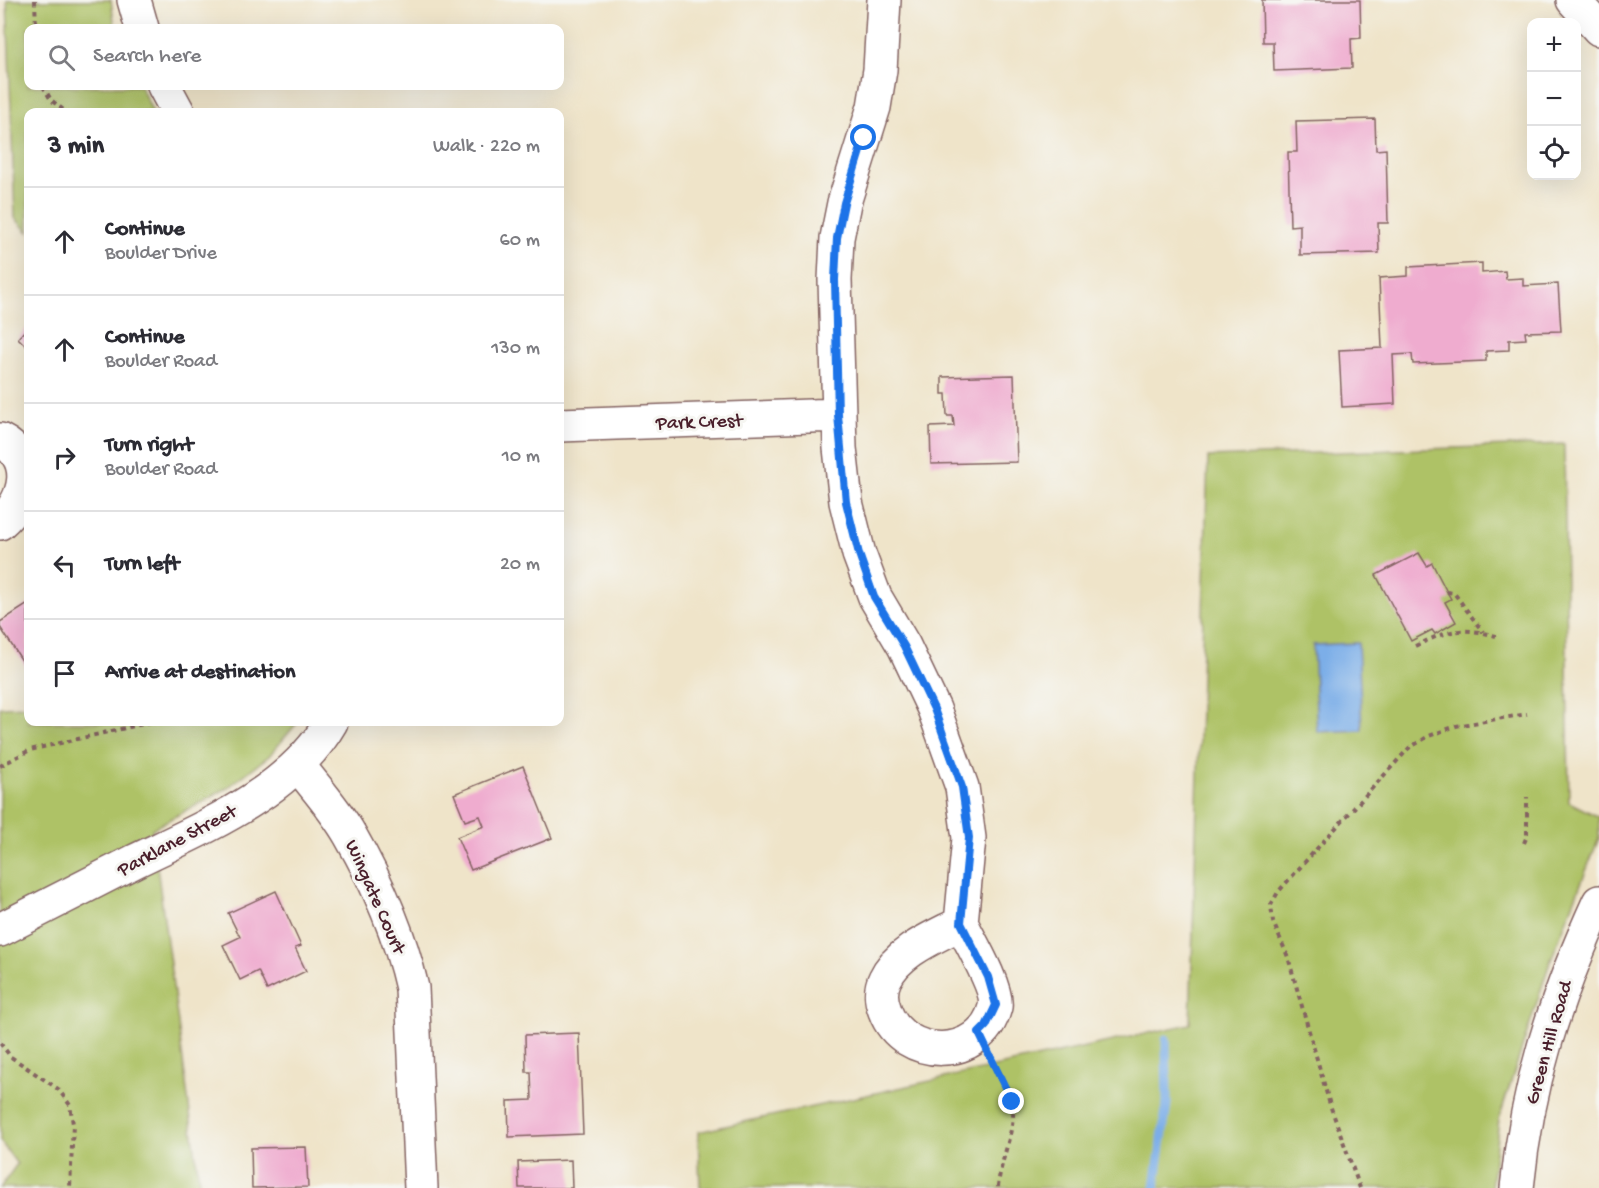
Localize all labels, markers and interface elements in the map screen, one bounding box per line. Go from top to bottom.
map controls [1527,18,1581,180]
button: + [1527,18,1581,72]
search box [24,24,564,90]
icon: search [45,41,78,74]
text: Search here [93,44,201,70]
button: − [1527,72,1581,126]
route start [850,124,876,150]
button: locate [1527,126,1581,180]
text: 3 min [48,132,104,163]
text: Walk · 220 m [433,136,540,159]
text: Continue [105,217,185,243]
icon: ahead [48,225,81,258]
text: 60 m [500,230,540,253]
text: Boulder Drive [105,243,217,266]
text: Continue [105,325,185,351]
icon: ahead [48,333,81,366]
text: 130 m [491,338,540,361]
text: Boulder Road [105,351,217,374]
street label: Park Crest [654,410,745,437]
text: Turn right [105,433,193,459]
icon: right [48,441,81,474]
text: 10 m [502,446,540,469]
text: Boulder Road [105,459,217,482]
icon: left [48,549,81,582]
text: Turn left [105,552,179,578]
text: 20 m [500,554,540,577]
icon: arrive [48,657,81,690]
text: Arrive at destination [105,660,295,686]
street label: Parklane Street [113,800,243,884]
street label: Wingate Court [338,837,410,960]
street label: Green Hill Road [1522,976,1580,1107]
route end [998,1088,1024,1114]

